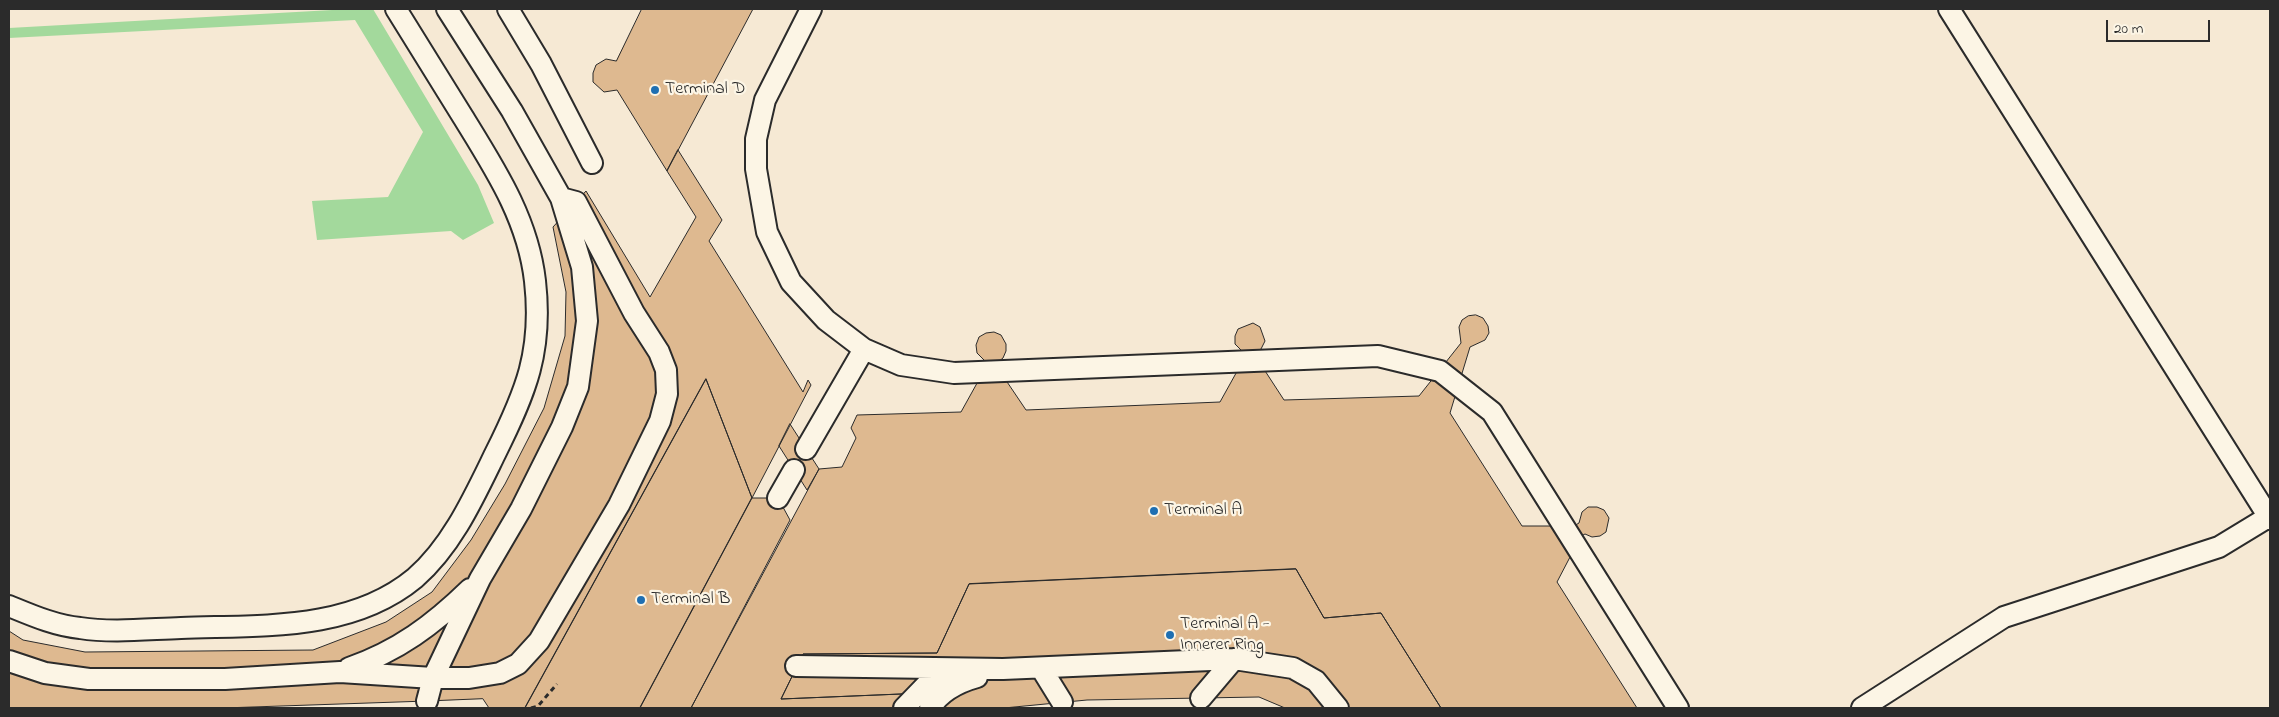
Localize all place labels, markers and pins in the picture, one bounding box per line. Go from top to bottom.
place label: Terminal D [665,79,745,101]
marker: Terminal D [649,84,661,96]
place label: Terminal A [1164,500,1242,522]
marker: Terminal A [1148,505,1160,517]
place label: Terminal B [651,589,730,611]
marker: Terminal B [635,594,647,606]
place label: Terminal A - Innerer Ring [1180,614,1270,656]
marker: Terminal A - Innerer Ring [1164,629,1176,641]

